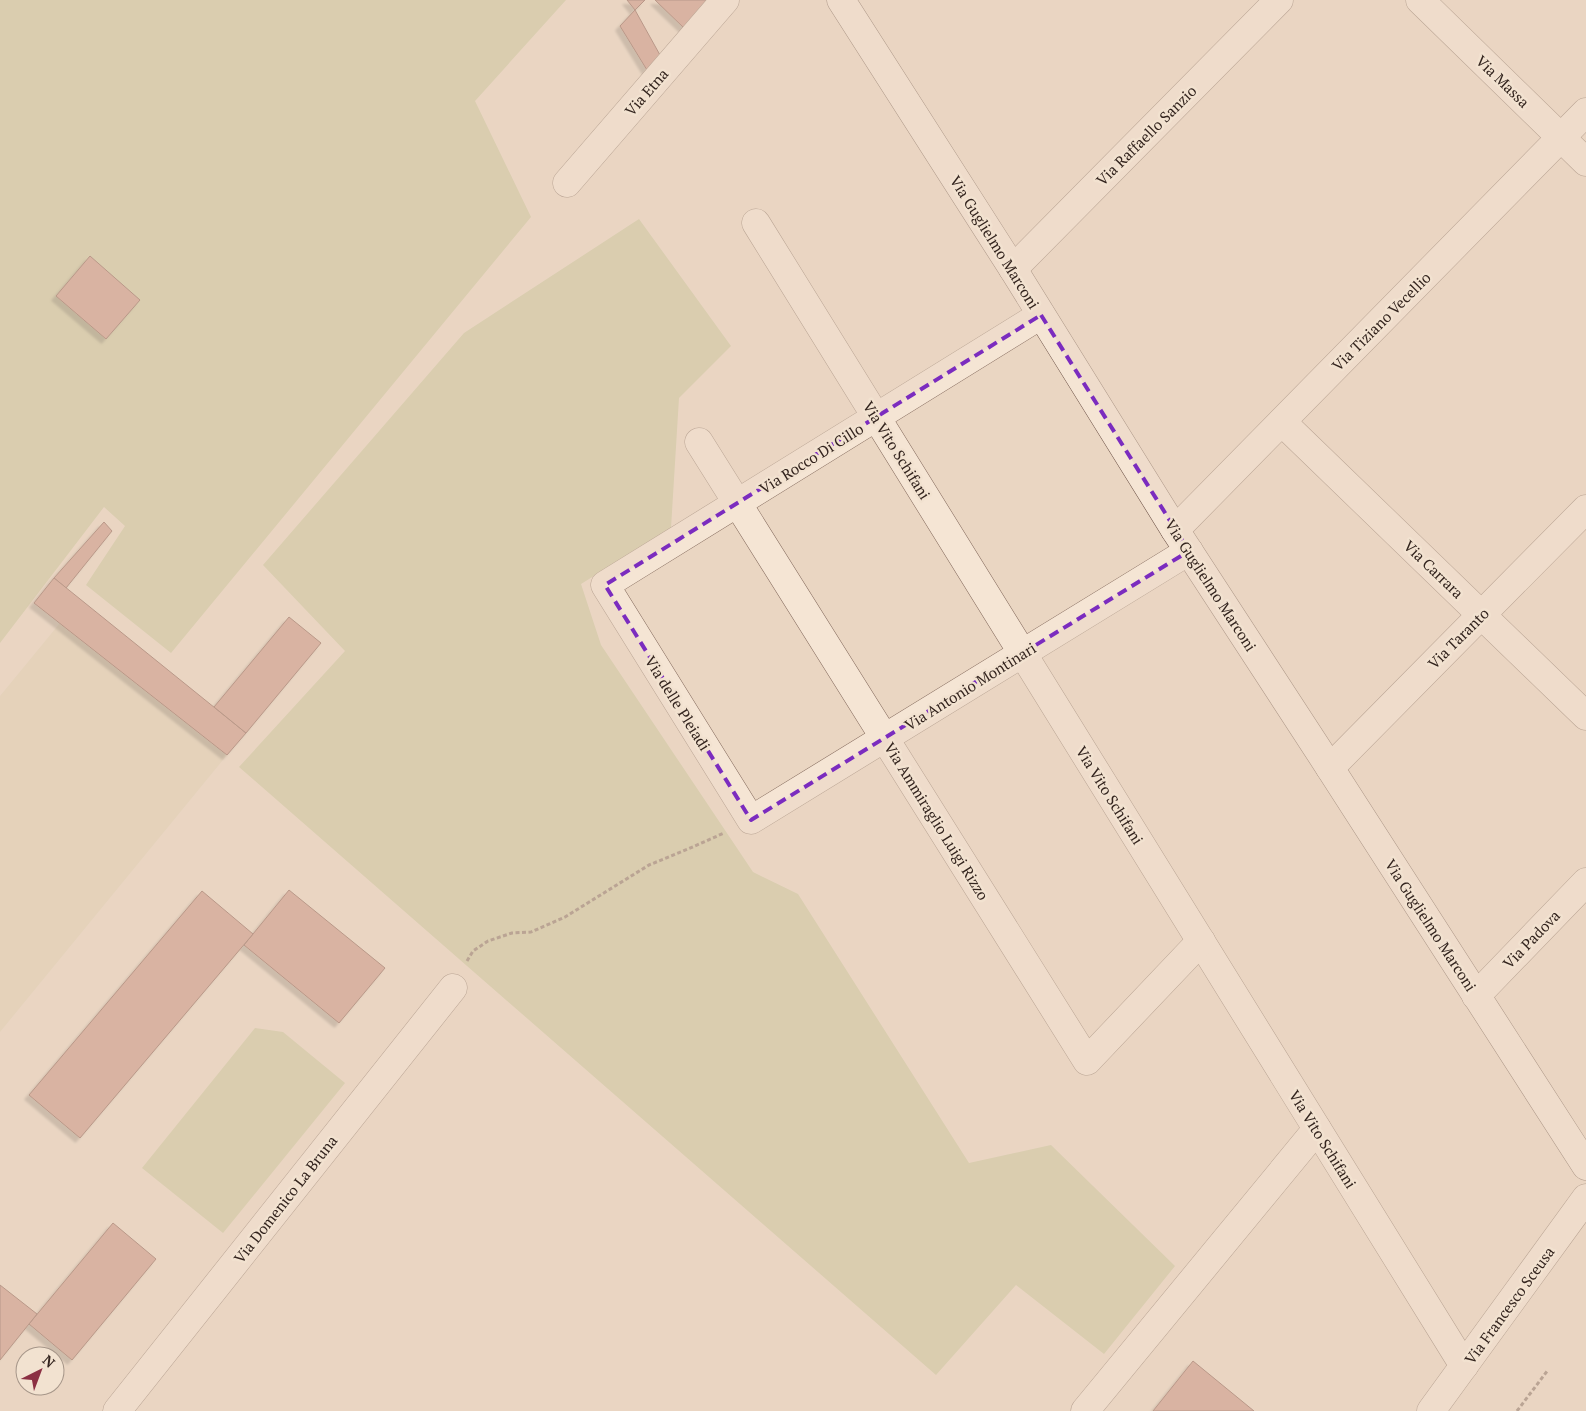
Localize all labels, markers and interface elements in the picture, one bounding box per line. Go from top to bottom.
street label: Via Massa [1472,50,1534,112]
street label: Via Etna [620,64,672,120]
street label: Via Raffaello Sanzio [1092,81,1200,189]
street label: Via Guglielmo Marconi [946,172,1044,312]
street label: Via Tiziano Vecellio [1327,267,1435,375]
street label: Via Vito Schifani [859,397,935,503]
street label: Via Rocco Di Cillo [755,418,867,498]
street label: Via Guglielmo Marconi [1161,515,1261,655]
street label: Via Carrara [1400,536,1468,603]
street label: Via Taranto [1423,603,1493,673]
street label: Via Antonio Montinari [901,637,1039,735]
street label: Via delle Pleiadi [641,652,715,754]
street label: Via Ammiraglio Luigi Rizzo [880,738,994,904]
street label: Via Vito Schifani [1072,742,1148,848]
street label: Via Guglielmo Marconi [1381,855,1481,995]
street label: Via Padova [1498,905,1564,973]
street label: Via Vito Schifani [1285,1086,1361,1192]
street label: Via Domenico La Bruna [229,1131,341,1267]
street label: Via Francesco Sceusa [1460,1242,1559,1368]
north arrow [15,1346,65,1396]
text: N [39,1350,60,1372]

